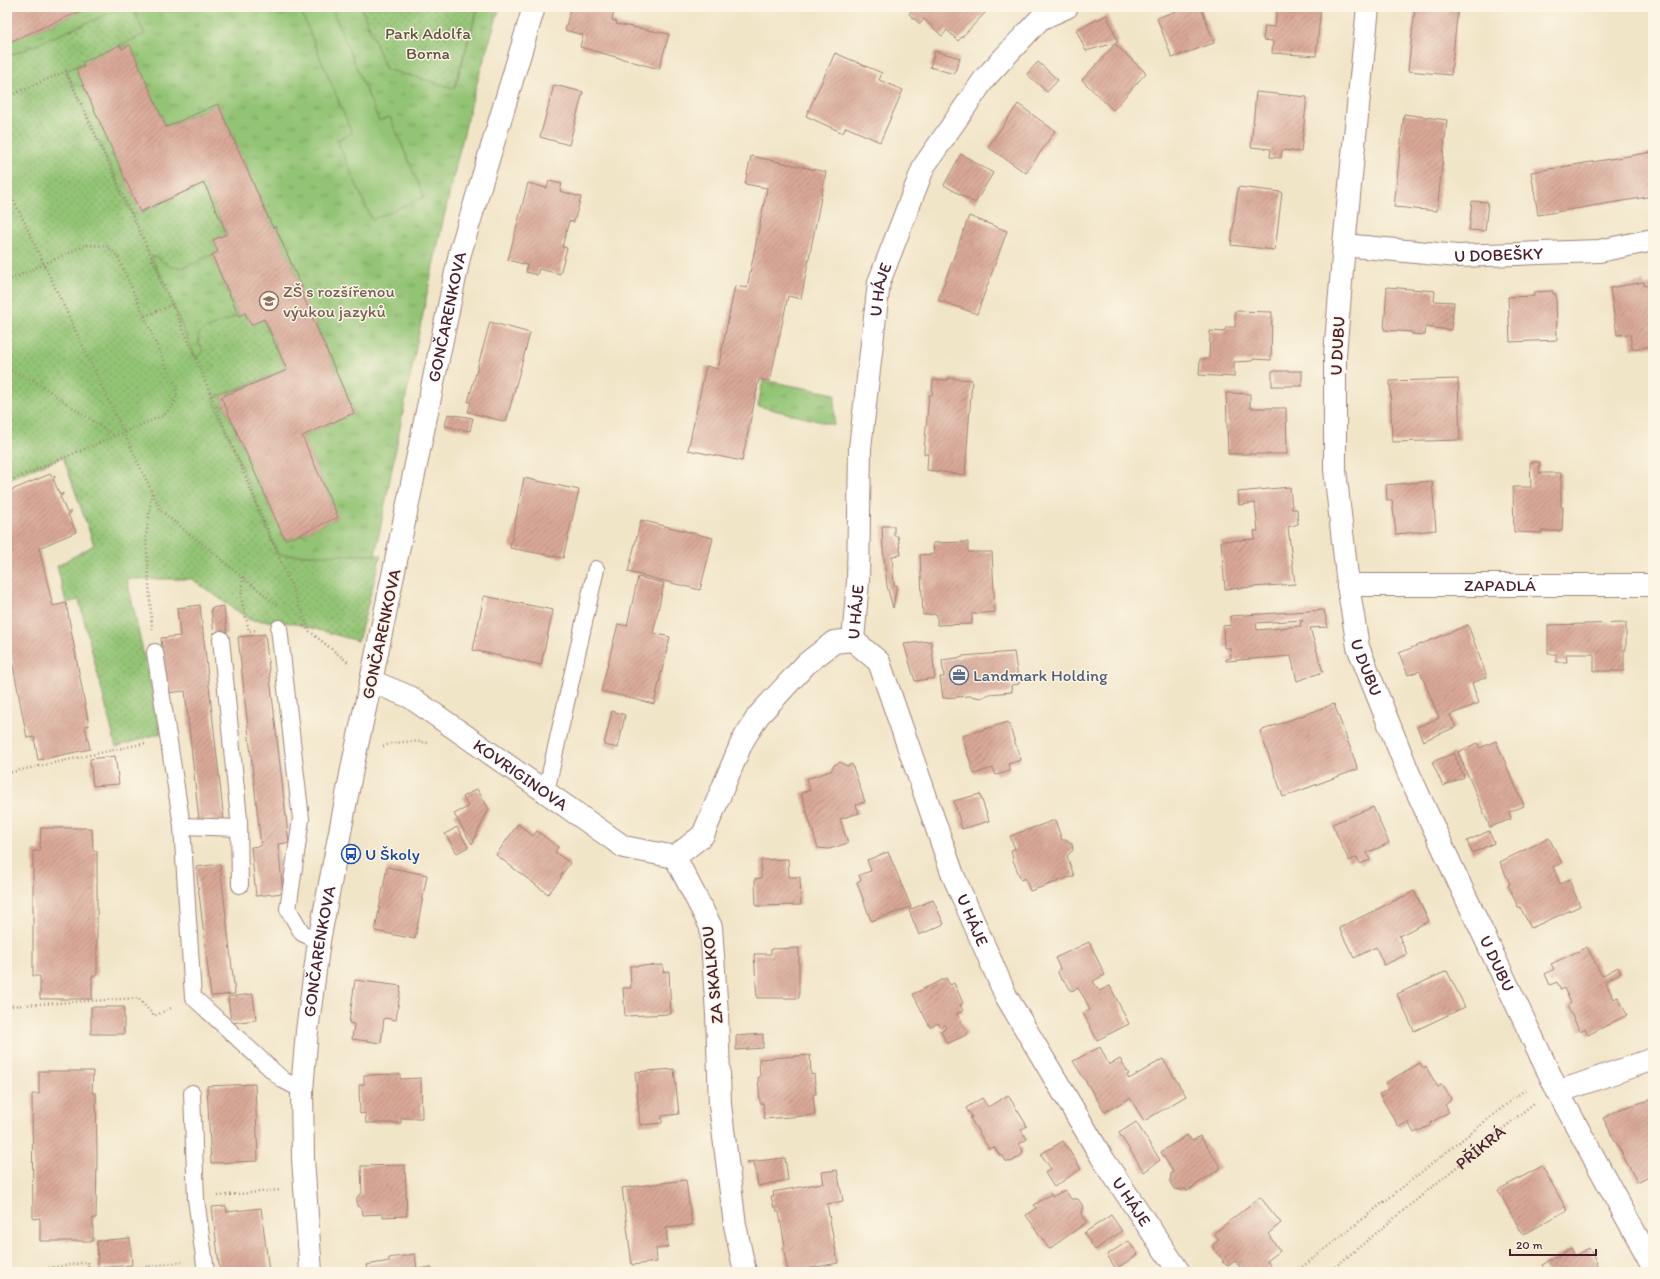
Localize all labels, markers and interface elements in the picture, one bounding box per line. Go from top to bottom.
park label: Park Adolfa Borna [385,23,471,63]
street label: U DOBEŠKY [1454,243,1544,266]
street label: GONČARENKOVA [423,250,470,384]
street label: U HÁJE [865,259,896,318]
place label: ZŠ s rozšířenou výukou jazyků [283,281,395,321]
school or university icon: ZŠ s rozšířenou výukou jazyků [258,290,280,312]
street label: U DUBU [1325,316,1349,376]
street label: GONČARENKOVA [357,567,405,701]
street label: ZAPADLÁ [1464,575,1536,595]
street label: U HÁJE [843,584,868,640]
street label: U DUBU [1347,638,1387,699]
office icon: Landmark Holding [948,664,970,686]
place label: Landmark Holding [973,665,1108,685]
street label: KOVRIGINOVA [470,735,572,815]
bus stop icon: U Školy [340,843,362,865]
place label: U Školy [365,844,420,864]
street label: GONČARENKOVA [299,884,339,1018]
street label: U HÁJE [952,891,993,949]
street label: ZA SKALKOU [697,925,727,1025]
street label: U DUBU [1475,932,1519,995]
street label: PŘÍKRÁ [1451,1121,1509,1174]
street label: U HÁJE [1108,1173,1155,1230]
scale bar [1510,1231,1596,1257]
text: 20 m [1516,1238,1543,1252]

